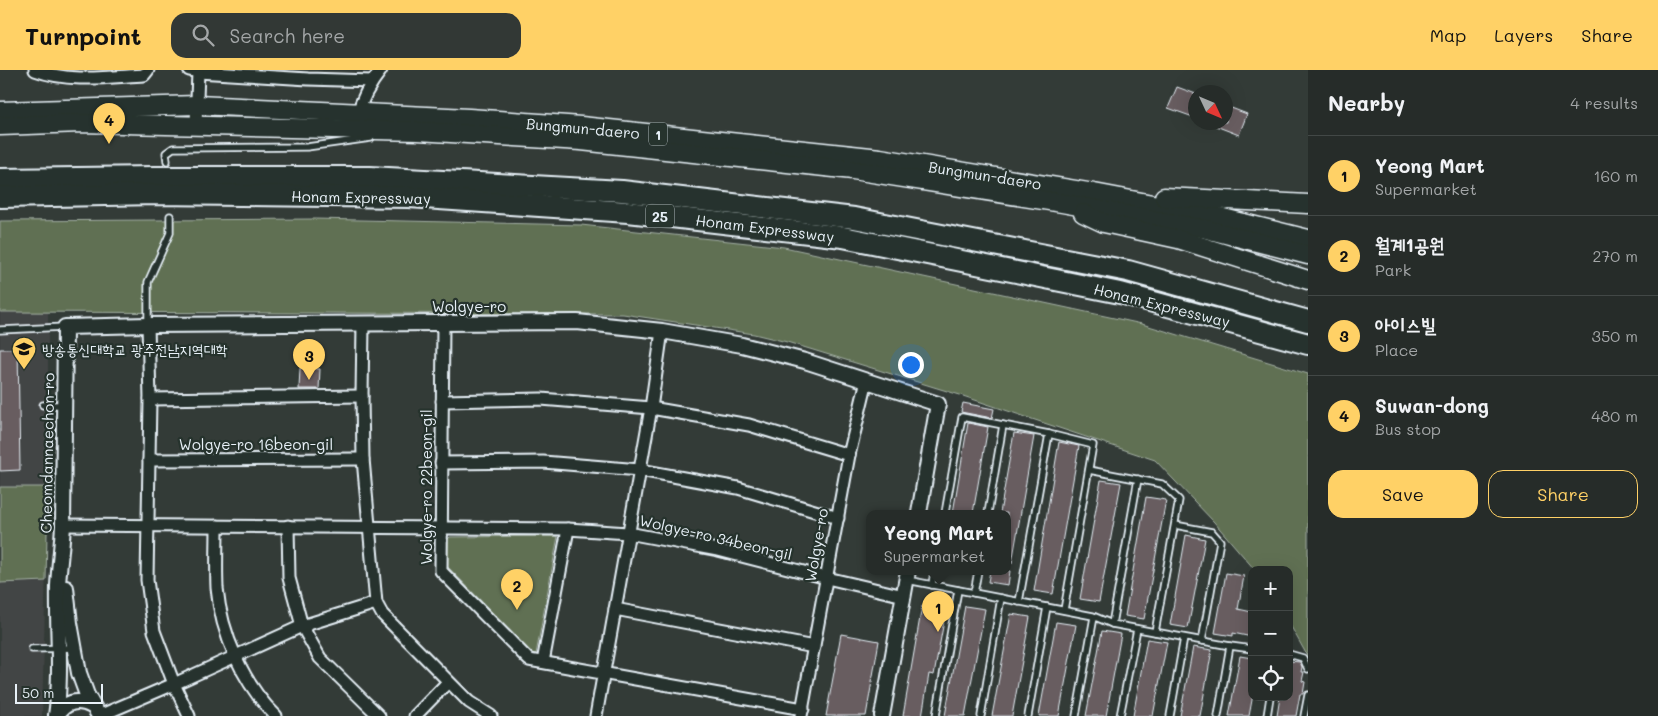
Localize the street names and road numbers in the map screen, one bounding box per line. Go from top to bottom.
street label: Bungmun-daero [525,113,641,143]
road number: 1 [649,122,667,146]
street label: Bungmun-daero [927,156,1043,194]
street label: Honam Expressway [291,186,431,208]
road number: 25 [646,204,674,228]
street label: Honam Expressway [694,210,836,246]
street label: Honam Expressway [1092,278,1232,332]
street label: Wolgye-ro [432,296,506,316]
street label: Cheomdannaechon-ro [36,372,58,533]
street label: Wolgye-ro 22beon-gil [416,409,436,565]
street label: Wolgye-ro 16beon-gil [179,434,333,454]
street label: Wolgye-ro [800,507,832,583]
street label: Wolgye-ro 34beon-gil [638,510,794,564]

